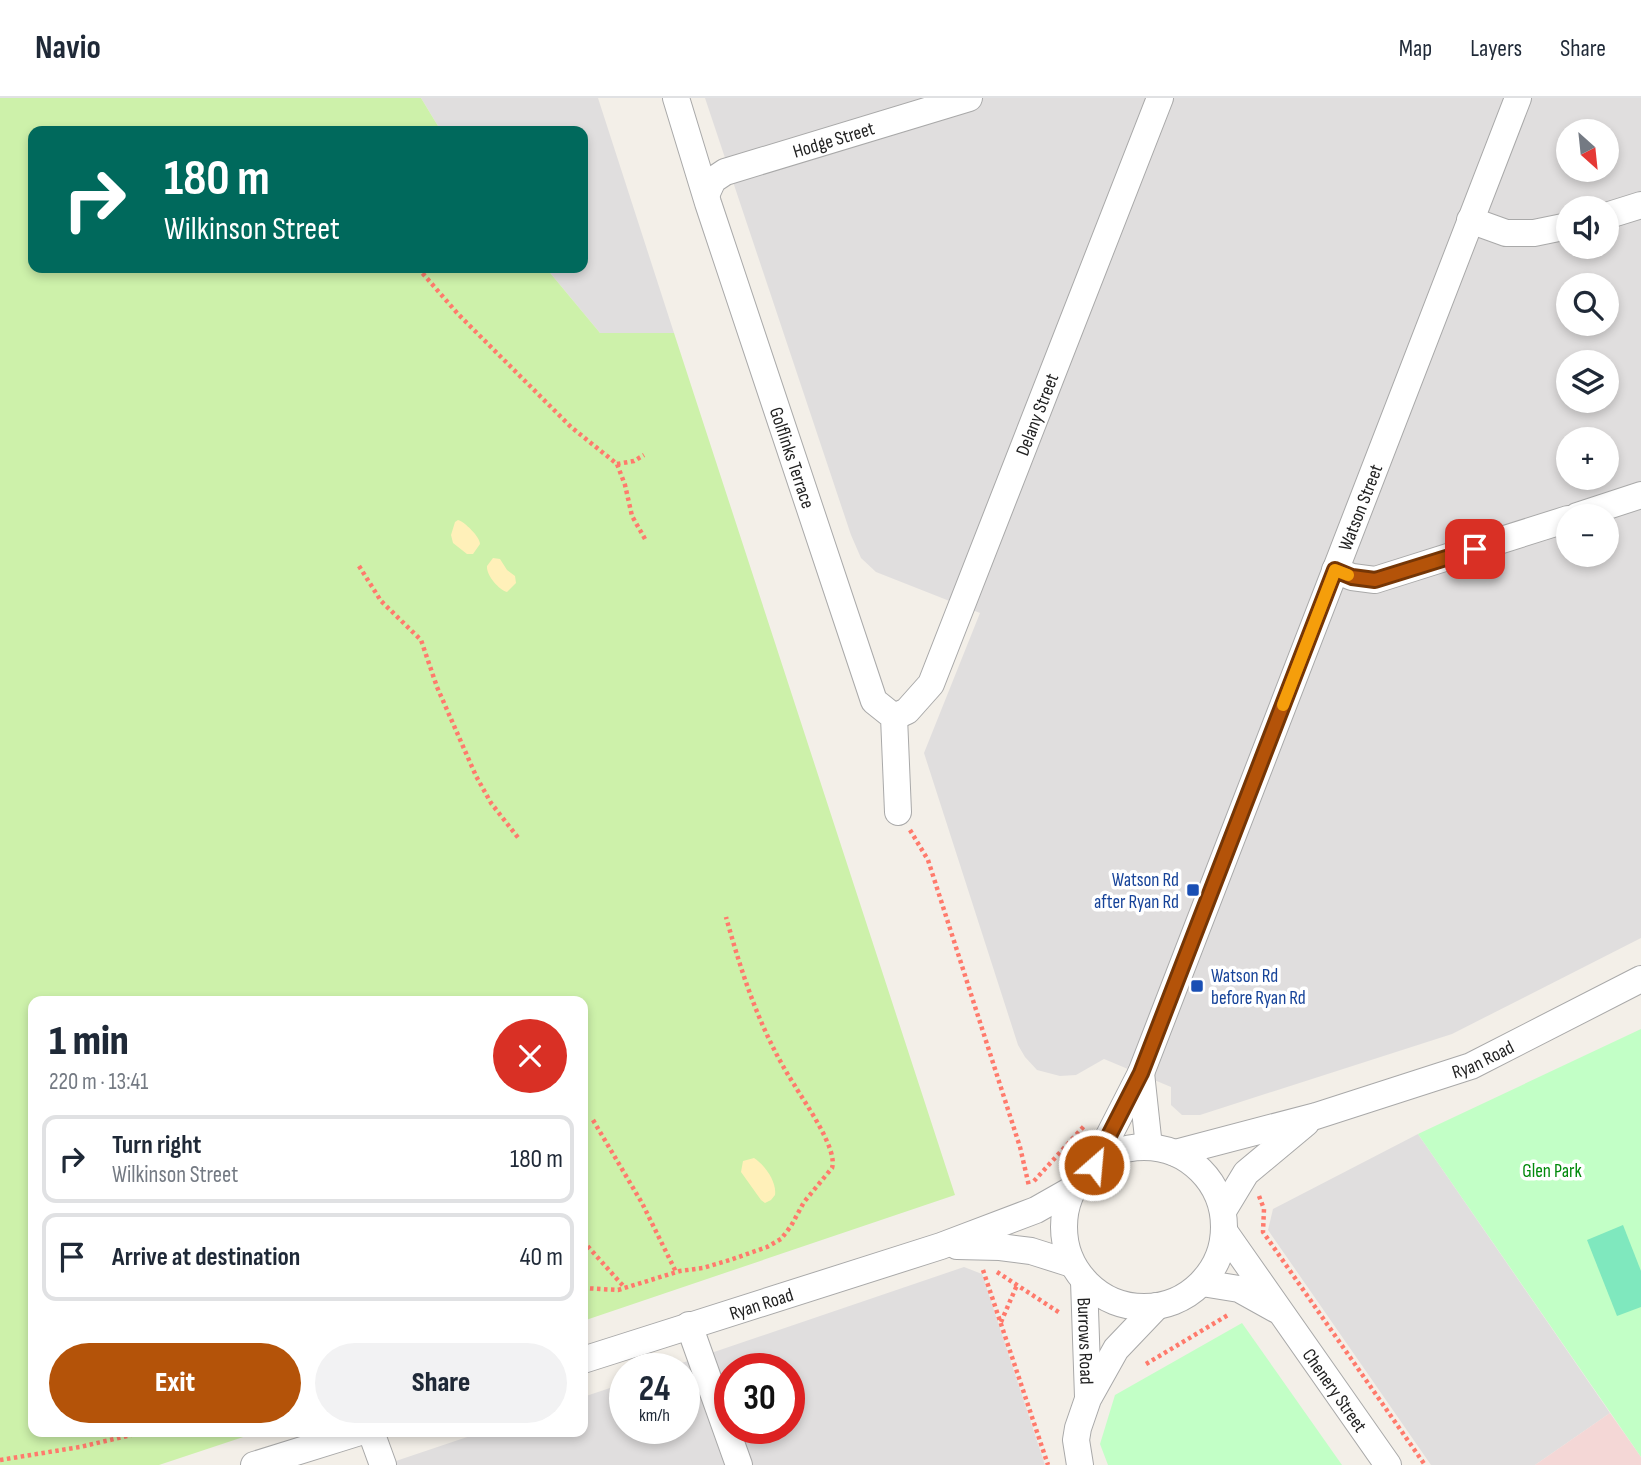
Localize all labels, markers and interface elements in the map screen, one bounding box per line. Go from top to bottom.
text: Navio [35,28,101,68]
text: Map [1399,34,1432,63]
text: Layers [1470,34,1522,63]
text: Share [1560,34,1606,63]
street label: Hodge Street [790,117,877,164]
north arrow [1556,119,1619,182]
map controls [1556,119,1619,567]
text: 180 m [164,150,270,209]
icon: right [49,154,140,245]
button: sound [1556,196,1619,259]
text: Wilkinson Street [164,210,340,249]
button: search [1556,273,1619,336]
button: layers [1556,350,1619,413]
street label: Delany Street [1011,370,1064,459]
street label: Golflinks Terrace [764,404,819,512]
button: + [1556,427,1619,490]
street label: Watson Street [1334,461,1388,554]
button: − [1556,504,1619,567]
pin [1445,519,1505,579]
icon: arrive [1456,530,1494,568]
place label: Watson Rd after Ryan Rd [1094,869,1179,914]
marker: Watson Rd after Ryan Rd [1185,882,1201,898]
place label: Watson Rd before Ryan Rd [1211,965,1306,1010]
marker: Watson Rd before Ryan Rd [1189,978,1205,994]
text: 1 min [49,1016,129,1067]
button: close [493,1019,567,1093]
street label: Ryan Road [1449,1036,1518,1084]
text: 220 m · 13:41 [49,1068,148,1096]
position arrow [1057,1128,1131,1202]
text: Turn right [112,1130,201,1161]
icon: right [53,1140,91,1178]
text: 180 m [510,1144,563,1175]
park label: Glen Park [1522,1160,1583,1183]
text: Wilkinson Street [112,1161,238,1189]
icon: arrive [53,1238,91,1276]
text: Arrive at destination [112,1242,300,1273]
text: 40 m [520,1242,563,1273]
street label: Ryan Road [727,1284,796,1326]
street label: Burrows Road [1072,1297,1098,1385]
button: Exit [49,1343,301,1423]
button: Share [315,1343,567,1423]
street label: Chenery Street [1297,1344,1371,1437]
speed limit sign: 30 [714,1353,805,1444]
text: 24 [639,1368,670,1411]
text: km/h [639,1405,670,1426]

